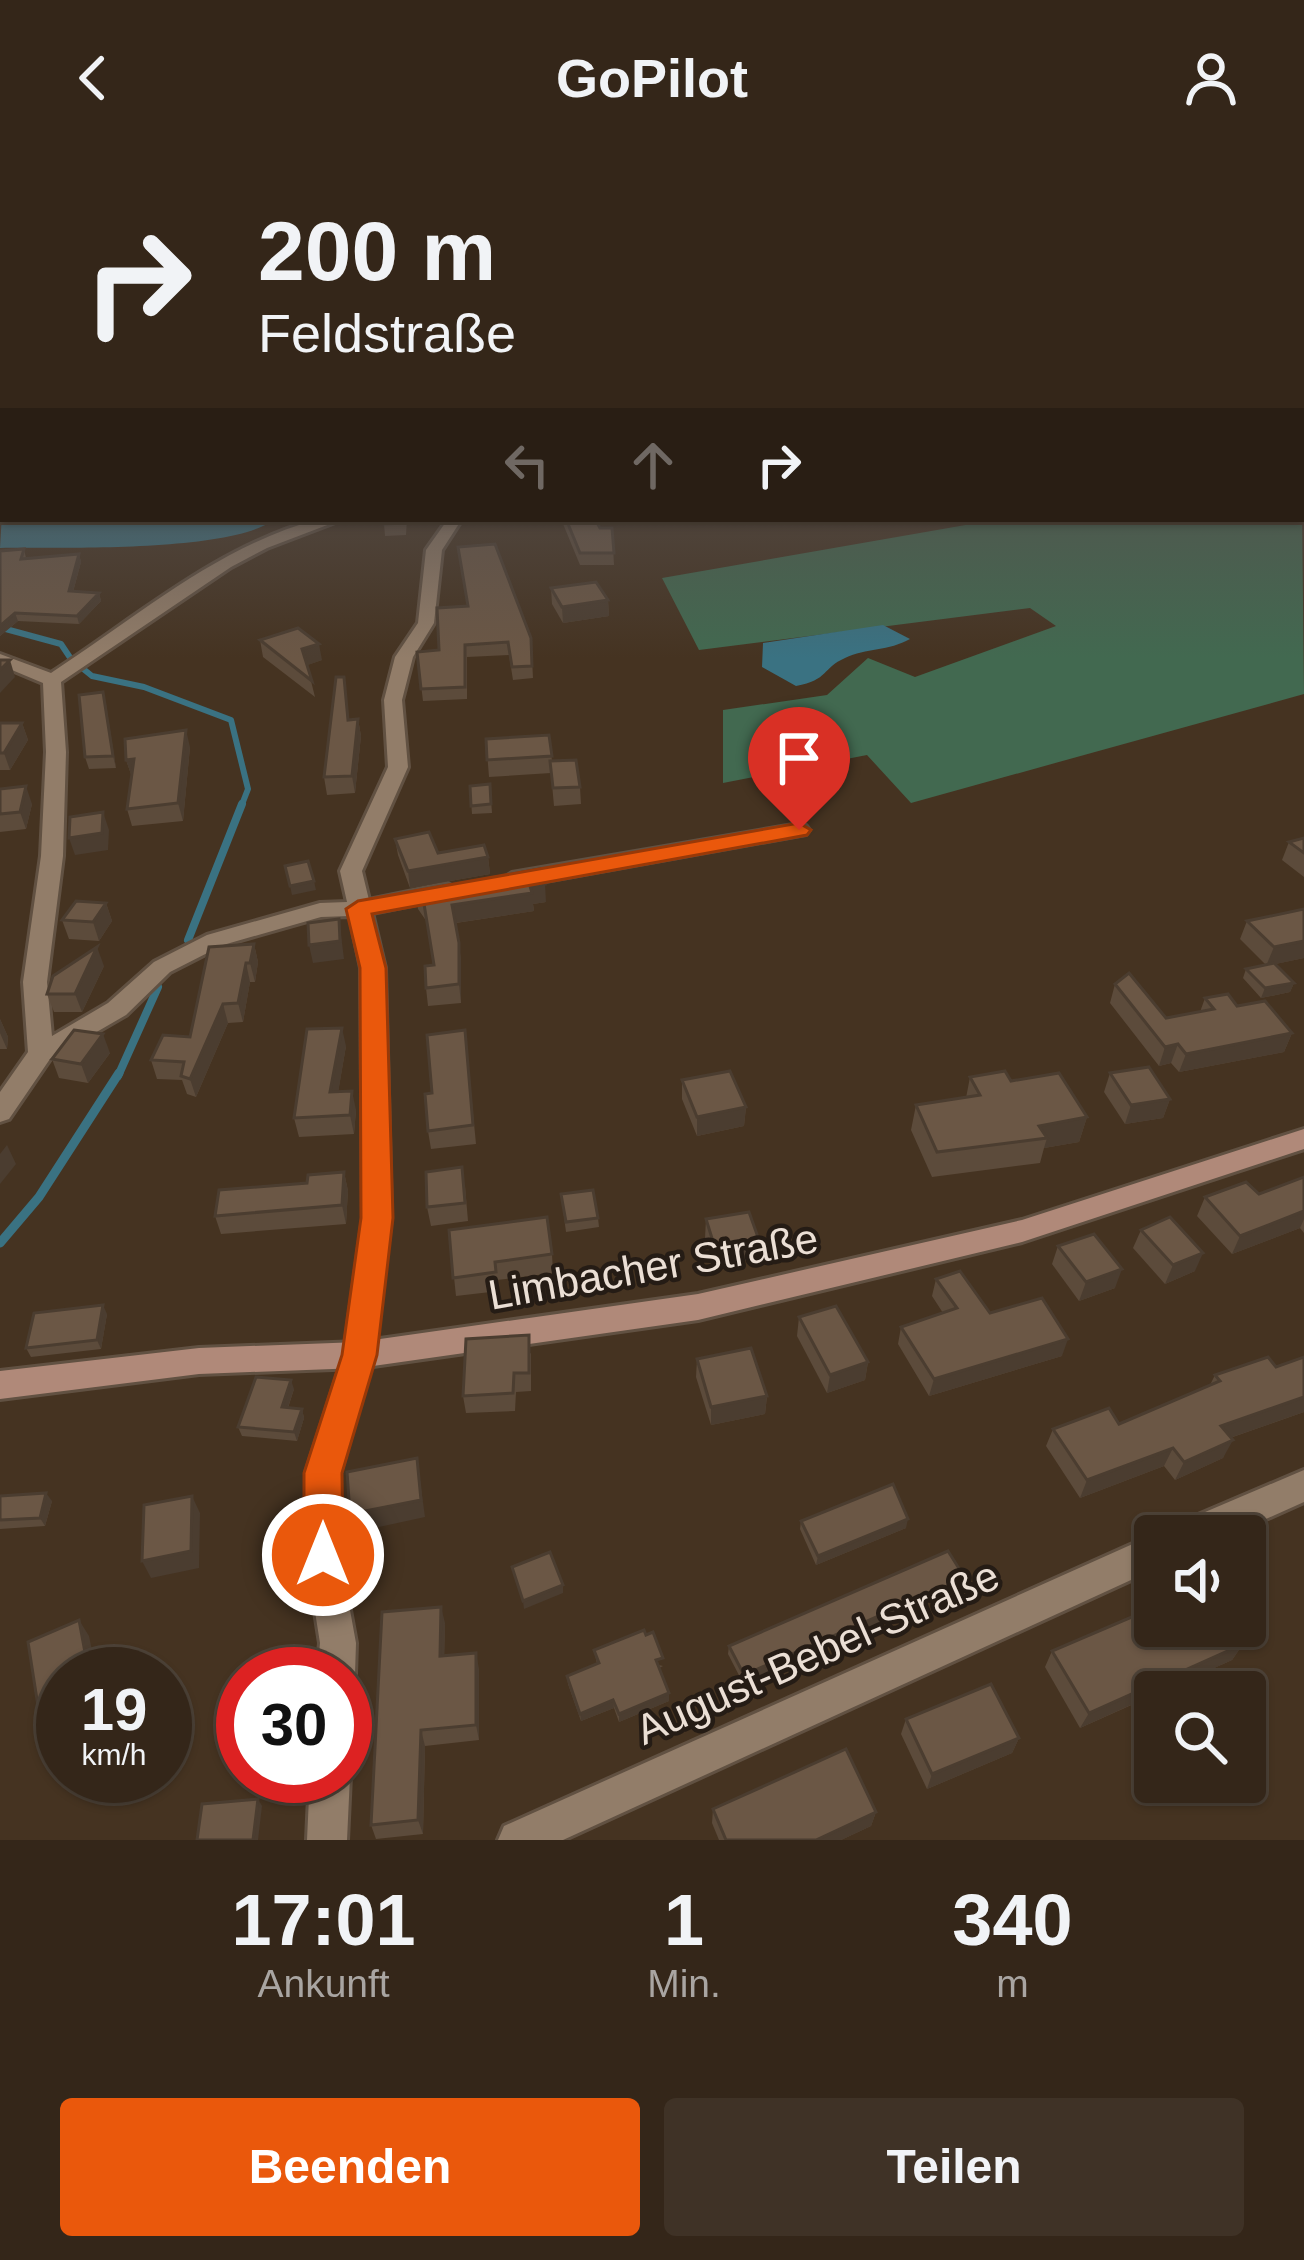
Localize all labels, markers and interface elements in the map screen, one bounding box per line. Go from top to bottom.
icon: back [60,45,126,111]
icon: person [1178,45,1244,111]
text: GoPilot [556,48,748,108]
icon: right [60,204,216,360]
text: 200 m [258,204,496,298]
text: Feldstraße [258,303,516,363]
icon: left [494,432,560,498]
icon: ahead [620,432,686,498]
icon: right [746,432,812,498]
pin [748,707,850,830]
icon: arrive [766,725,832,791]
street label: Limbacher Straße [485,1214,822,1319]
position arrow [260,1492,386,1618]
map controls [1134,1515,1266,1803]
button: sound [1134,1515,1266,1647]
street label: August-Bebel-Straße [628,1551,1006,1754]
speed limit sign: 30 [216,1647,372,1803]
button: search [1134,1671,1266,1803]
text: 19 [81,1676,147,1743]
text: km/h [81,1738,147,1771]
text: 17:01 [232,1880,416,1960]
text: 1 [664,1880,704,1960]
text: 340 [952,1880,1072,1960]
text: Ankunft [257,1962,390,2005]
text: Min. [647,1962,721,2005]
text: m [996,1962,1029,2005]
button: Beenden [60,2098,640,2236]
button: Teilen [664,2098,1244,2236]

